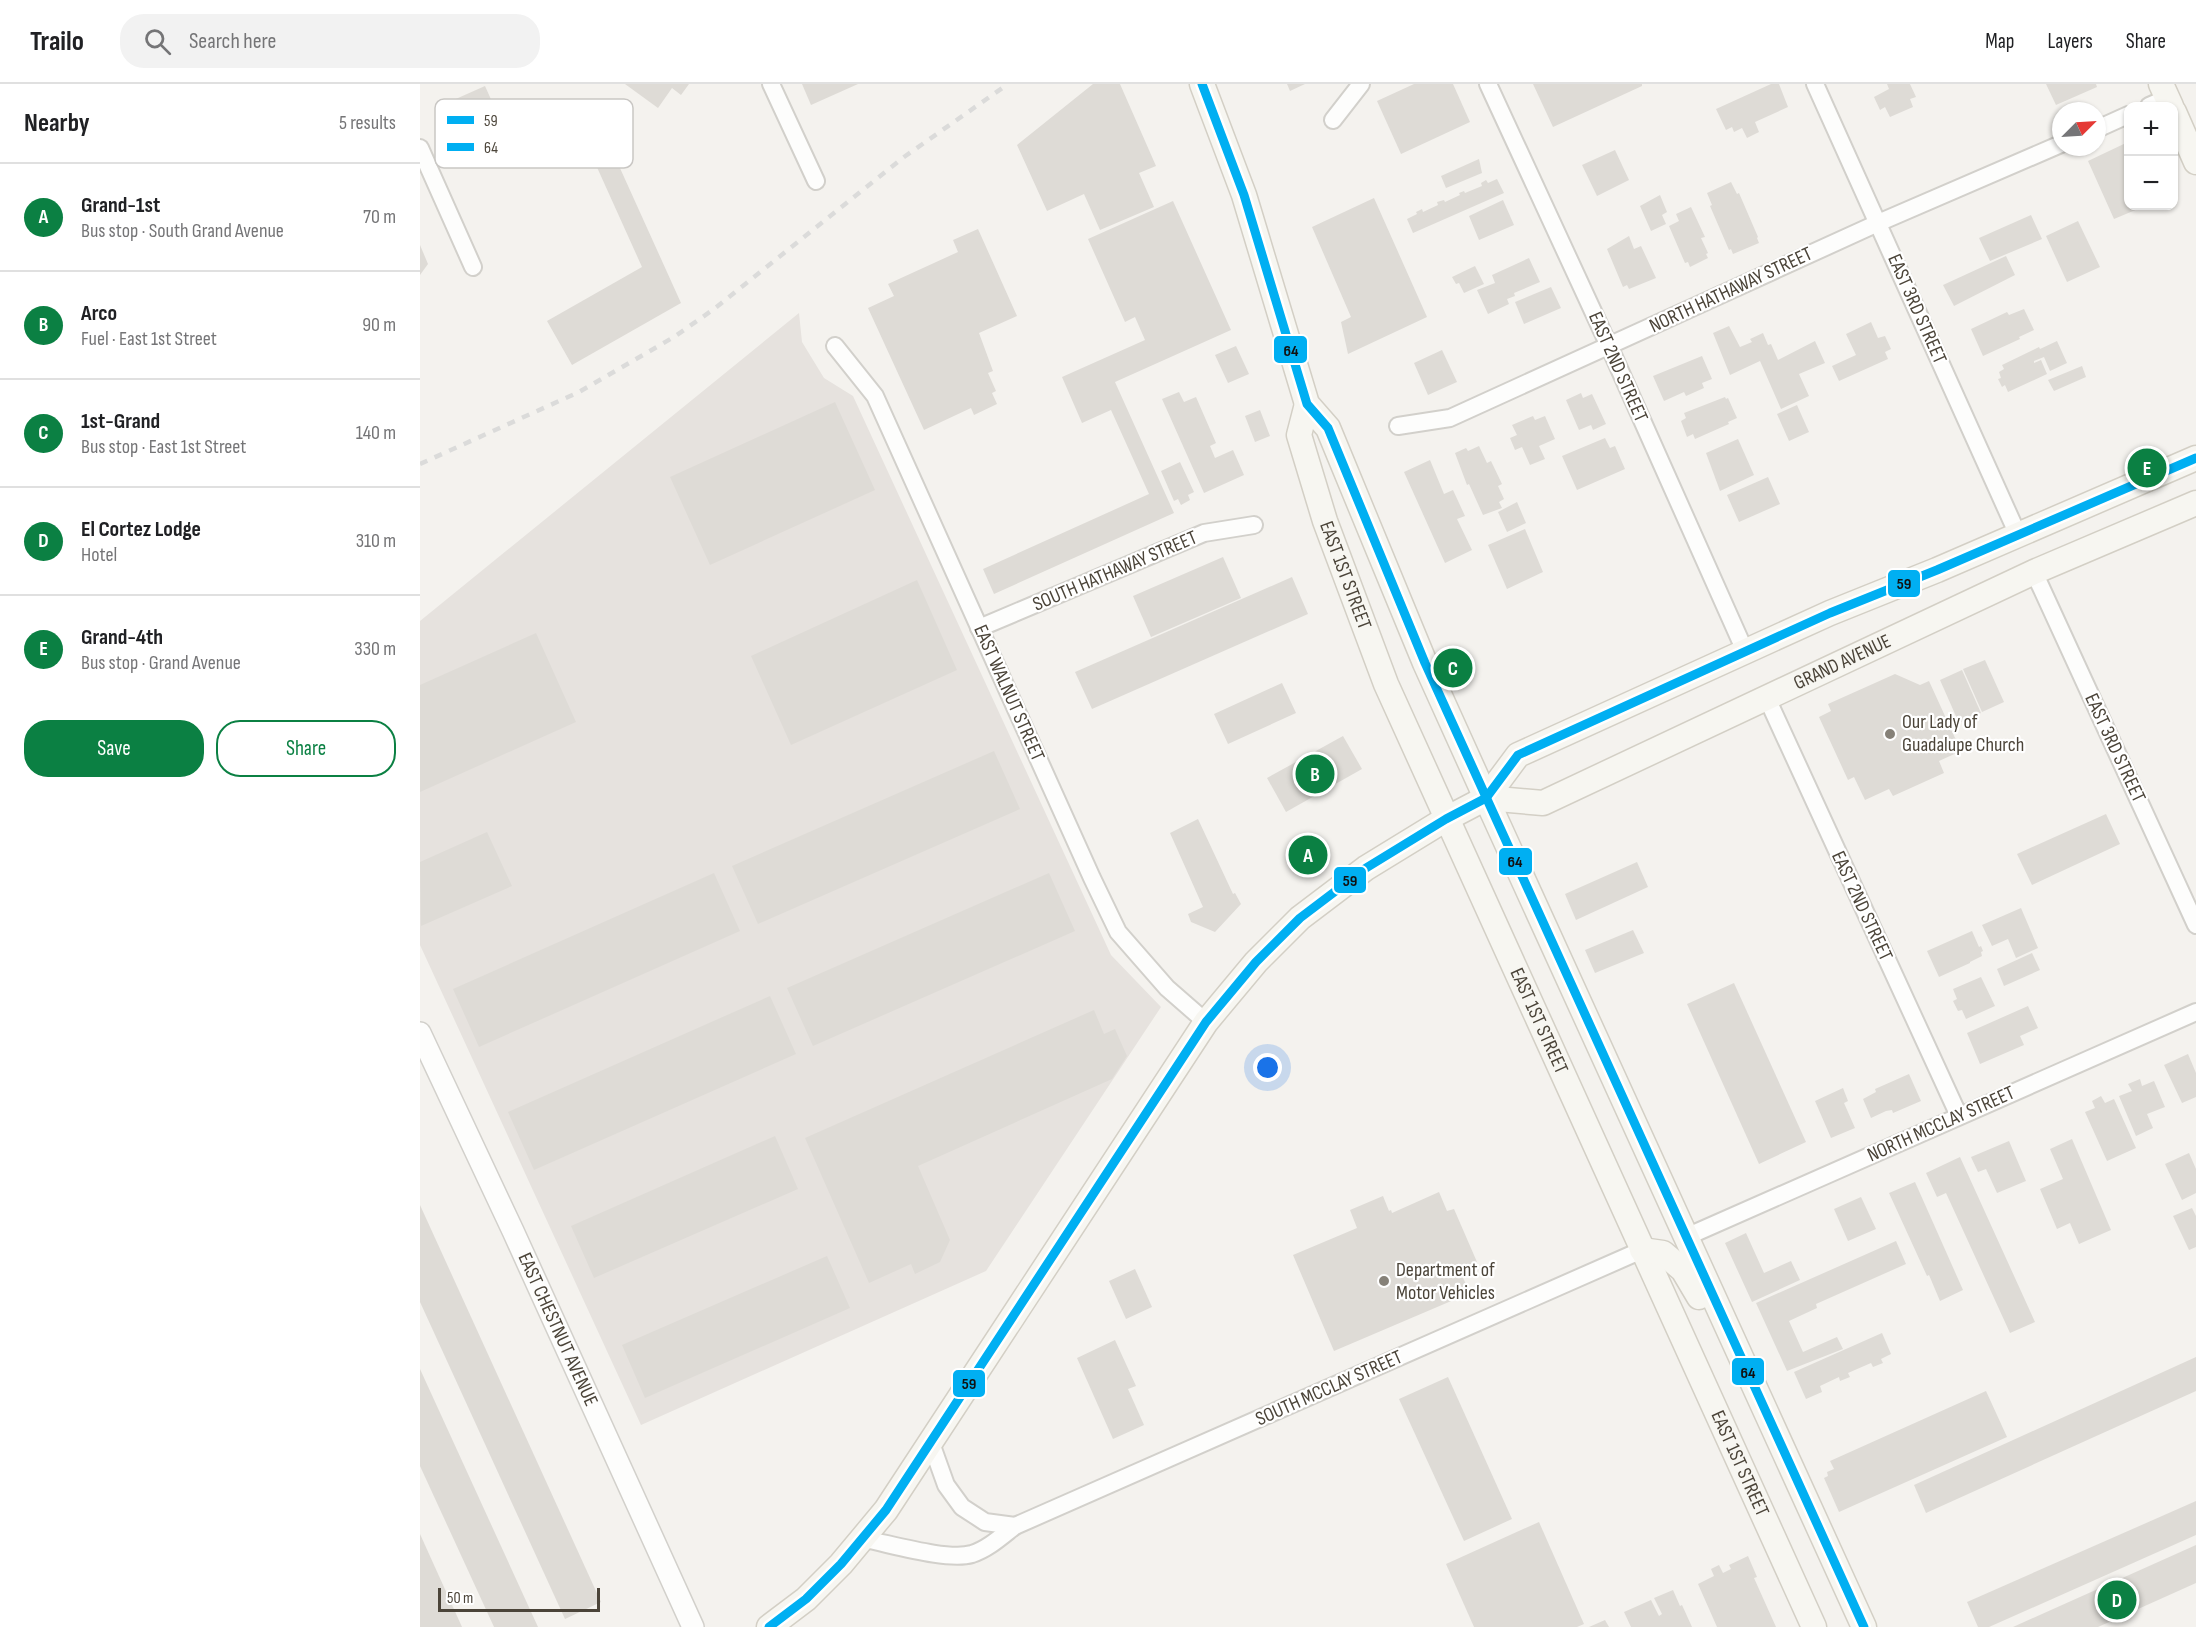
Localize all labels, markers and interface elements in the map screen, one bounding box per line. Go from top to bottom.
search box [120,14,540,68]
text: Trailo [30,25,84,58]
icon: search [141,25,174,58]
text: Search here [189,28,276,55]
text: Map [1985,29,2014,54]
text: Layers [2047,29,2093,54]
text: Share [2126,29,2166,54]
legend [435,99,633,168]
north arrow [2052,102,2106,156]
map controls [2124,102,2178,210]
button: + [2124,102,2178,156]
text: Nearby [24,108,90,139]
text: 5 results [339,111,396,135]
text: 59 [484,112,498,131]
text: 64 [484,139,498,158]
button: − [2124,156,2178,210]
text: Grand-1st [81,192,160,219]
text: A [39,205,48,229]
text: 70 m [363,205,396,229]
text: Bus stop · South Grand Avenue [81,219,284,243]
street label: NORTH HATHAWAY STREET [1646,242,1816,338]
street label: EAST 3RD STREET [1882,250,1952,368]
text: Arco [81,300,117,327]
street label: EAST 2ND STREET [1583,308,1653,426]
text: B [39,313,48,337]
text: 90 m [362,313,396,337]
text: Fuel · East 1st Street [81,327,217,351]
line badge: 64 [1273,335,1308,364]
text: 64 [1283,342,1299,361]
text: 1st-Grand [81,408,160,435]
text: C [38,421,49,445]
text: 140 m [356,421,396,445]
text: Bus stop · East 1st Street [81,435,246,459]
pin: E [2128,446,2166,490]
text: El Cortez Lodge [81,516,201,543]
street label: EAST 1ST STREET [1314,518,1377,633]
street label: SOUTH HATHAWAY STREET [1029,526,1201,616]
text: D [38,529,49,553]
text: 310 m [356,529,396,553]
text: Hotel [81,543,117,567]
line badge: 59 [1887,569,1921,598]
text: 59 [1897,575,1911,594]
street label: EAST WALNUT STREET [968,621,1050,765]
text: Grand-4th [81,624,163,651]
street label: GRAND AVENUE [1790,629,1895,695]
text: E [39,637,48,661]
text: 330 m [354,637,396,661]
pin: C [1434,646,1472,690]
text: Bus stop · Grand Avenue [81,651,241,675]
street label: EAST 3RD STREET [2079,690,2151,806]
place label: Our Lady of Guadalupe Church [1902,710,2024,757]
button: Save [24,720,204,777]
button: Share [216,720,396,777]
marker: Our Lady of Guadalupe Church [1883,727,1897,741]
pin: B [1296,752,1334,796]
pin: A [1288,832,1328,878]
line badge: 64 [1498,847,1533,876]
street label: EAST 2ND STREET [1826,847,1898,965]
text: 64 [1507,853,1523,872]
line badge: 59 [1333,866,1367,894]
text: 59 [1343,872,1357,891]
street label: EAST 1ST STREET [1505,964,1573,1078]
your location [1253,1053,1282,1082]
street label: NORTH MCCLAY STREET [1864,1081,2018,1167]
street label: EAST CHESTNUT AVENUE [513,1249,603,1410]
place label: Department of Motor Vehicles [1396,1258,1495,1305]
marker: Department of Motor Vehicles [1377,1274,1391,1288]
street label: SOUTH MCCLAY STREET [1252,1345,1406,1431]
line badge: 64 [1731,1357,1765,1386]
text: 64 [1740,1364,1756,1383]
line badge: 59 [952,1369,986,1398]
text: 59 [962,1375,976,1394]
street label: EAST 1ST STREET [1705,1407,1774,1520]
pin: D [2098,1578,2136,1622]
scale bar [438,1585,600,1612]
text: 50 m [447,1589,473,1608]

